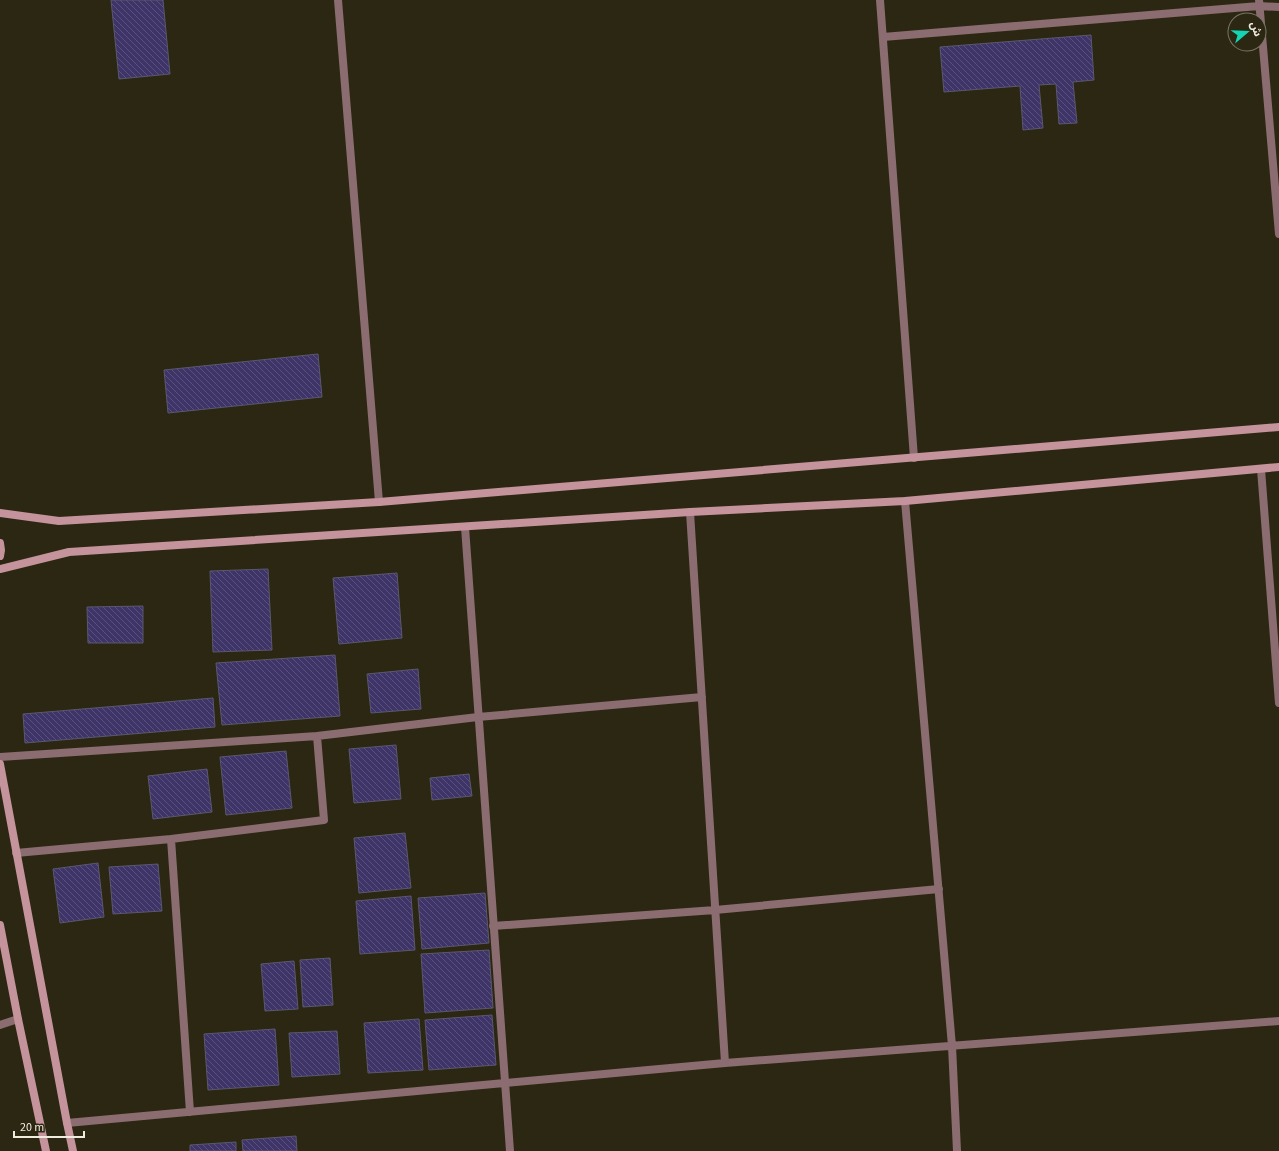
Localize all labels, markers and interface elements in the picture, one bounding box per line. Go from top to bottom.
north arrow [1227,12,1267,52]
text: ش [1246,19,1266,38]
scale bar [14,1113,84,1139]
text: 20 m [20,1119,44,1136]

